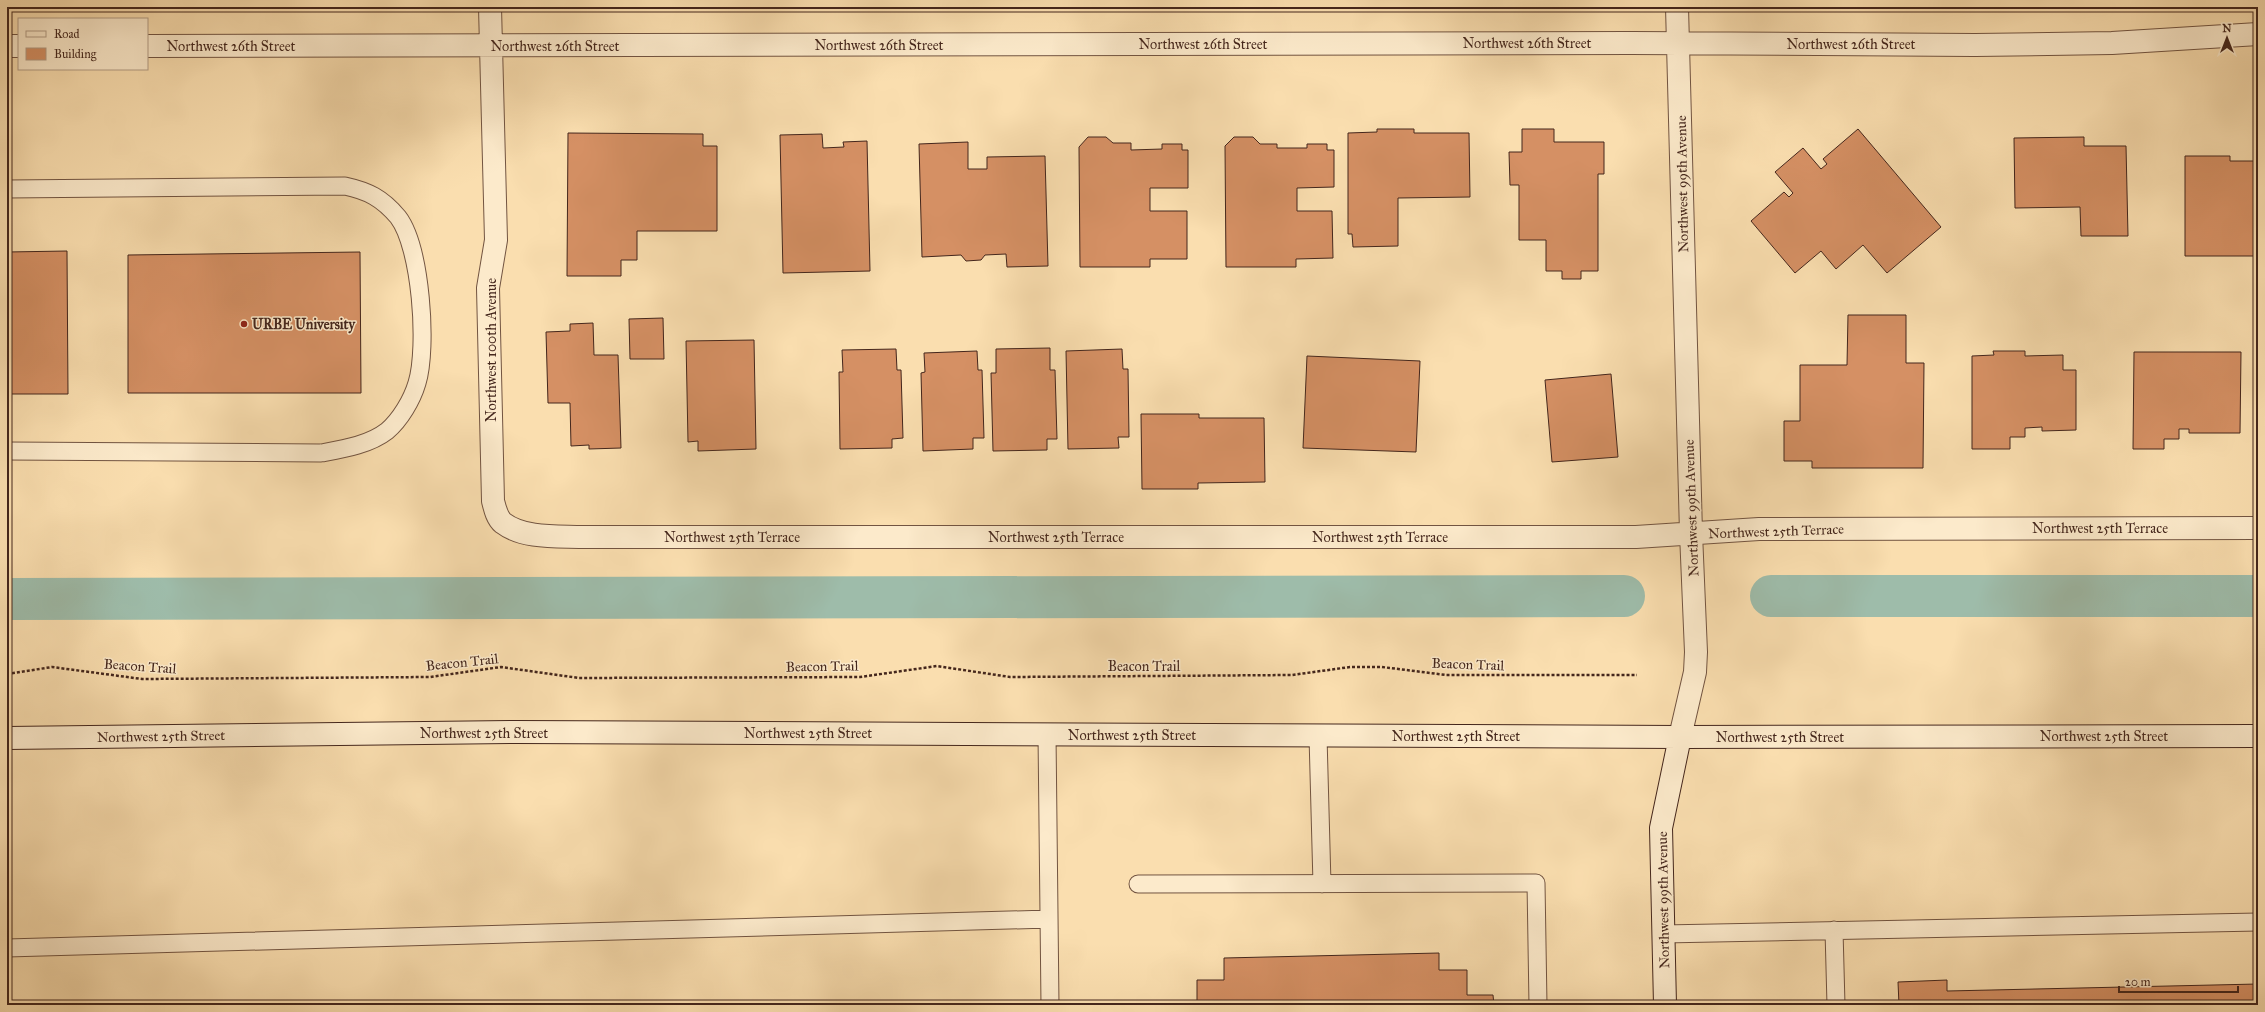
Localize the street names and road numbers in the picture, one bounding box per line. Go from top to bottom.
street label: Northwest 26th Street [1462,35,1592,52]
street label: Northwest 26th Street [1138,36,1268,53]
street label: Northwest 26th Street [1786,36,1916,53]
street label: Northwest 26th Street [814,37,944,54]
street label: Northwest 26th Street [166,38,296,55]
street label: Northwest 26th Street [490,38,620,55]
street label: Northwest 99th Avenue [1673,115,1692,253]
street label: Northwest 100th Avenue [483,278,500,422]
street label: Northwest 99th Avenue [1681,439,1702,577]
street label: Northwest 25th Terrace [2032,520,2168,537]
street label: Northwest 25th Terrace [1708,521,1844,542]
street label: Northwest 25th Terrace [664,529,800,546]
street label: Northwest 25th Terrace [988,529,1124,546]
street label: Northwest 25th Terrace [1312,529,1448,546]
street label: Beacon Trail [425,650,499,675]
street label: Beacon Trail [103,655,177,678]
street label: Beacon Trail [1431,655,1505,674]
street label: Beacon Trail [786,657,859,676]
street label: Beacon Trail [1108,658,1181,675]
street label: Northwest 25th Street [420,725,548,742]
street label: Northwest 25th Street [744,725,872,742]
street label: Northwest 25th Street [97,727,225,746]
street label: Northwest 25th Street [1068,727,1196,744]
street label: Northwest 25th Street [1392,728,1520,745]
street label: Northwest 25th Street [2040,728,2168,745]
street label: Northwest 25th Street [1716,729,1844,746]
street label: Northwest 99th Avenue [1654,831,1673,969]

